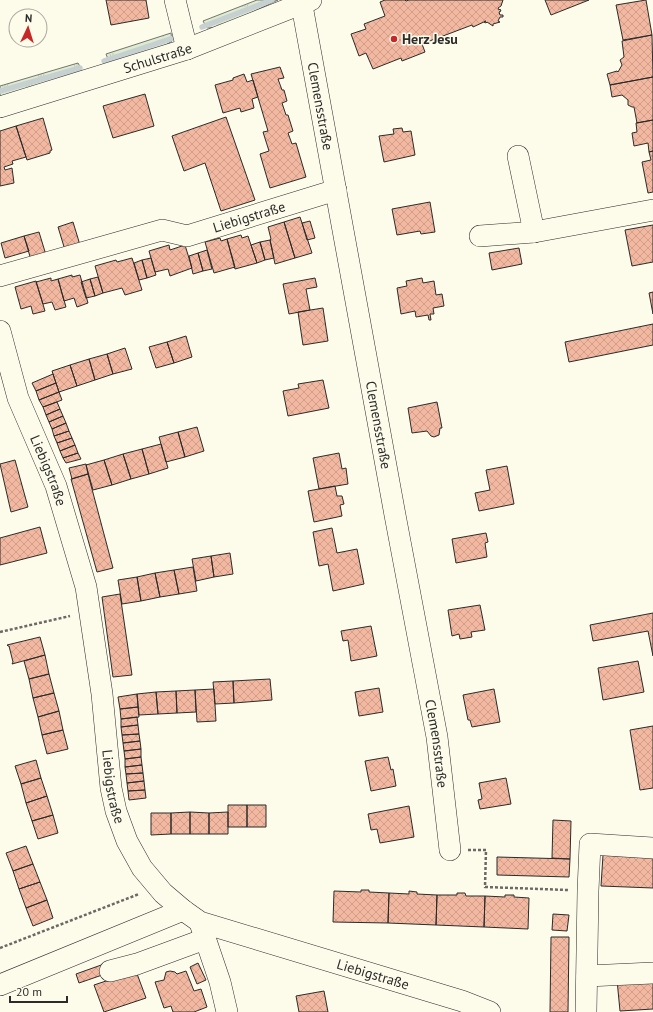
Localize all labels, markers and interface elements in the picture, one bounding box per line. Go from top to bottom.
north arrow [8,8,48,48]
text: N [25,11,33,25]
place label: Herz Jesu [402,30,458,48]
marker: Herz Jesu [389,34,399,44]
street label: Schulstraße [121,39,195,77]
street label: Clemensstraße [304,61,337,152]
street label: Liebigstraße [211,197,287,236]
street label: Clemensstraße [362,380,395,470]
street label: Liebigstraße [26,432,70,508]
street label: Clemensstraße [421,698,452,789]
street label: Liebigstraße [98,749,129,826]
street label: Liebigstraße [335,955,411,994]
scale bar [10,978,67,1004]
text: 20 m [16,984,42,999]

